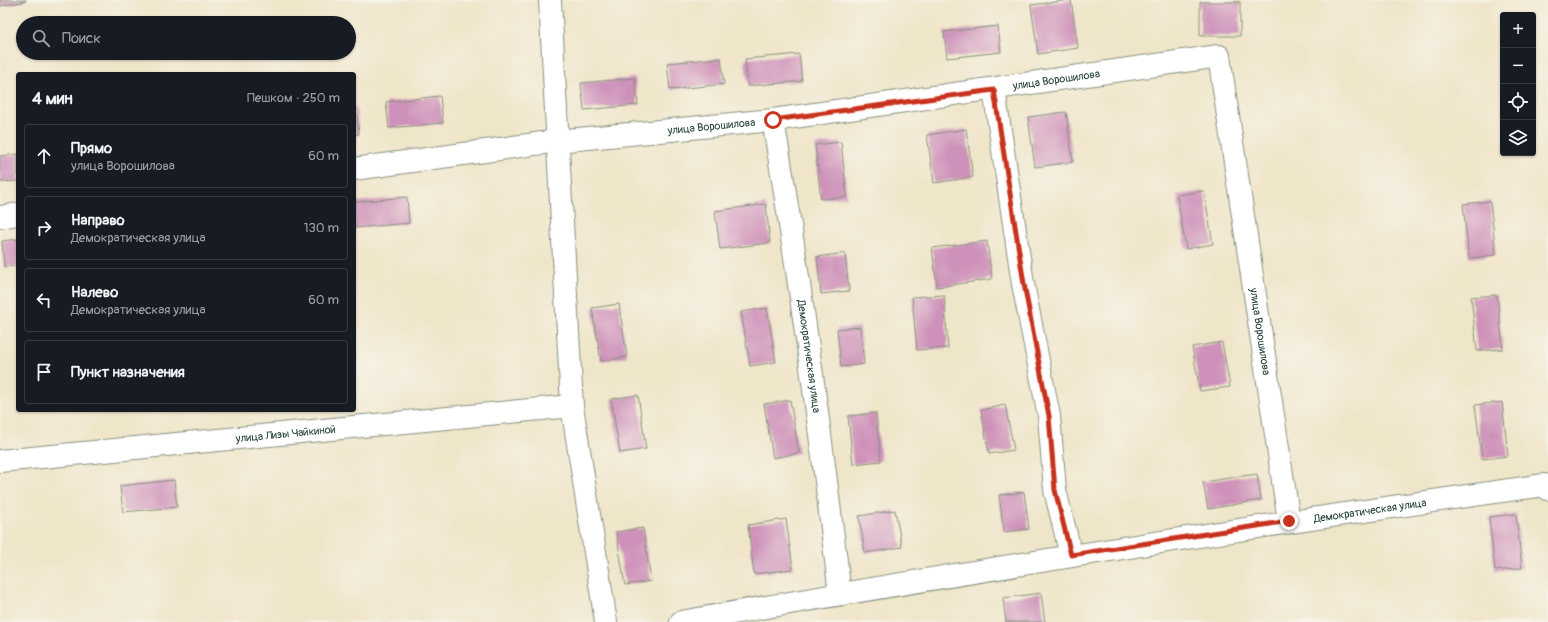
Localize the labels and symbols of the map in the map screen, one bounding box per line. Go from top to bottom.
street label: улица Ворошилова [1011,67,1101,92]
route start [764,111,782,129]
street label: улица Ворошилова [666,115,756,137]
street label: улица Ворошилова [1247,286,1273,376]
street label: Демократическая улица [795,298,824,414]
street label: улица Лизы Чайкиной [234,422,336,445]
street label: Демократическая улица [1312,496,1427,525]
route end [1280,512,1298,530]

